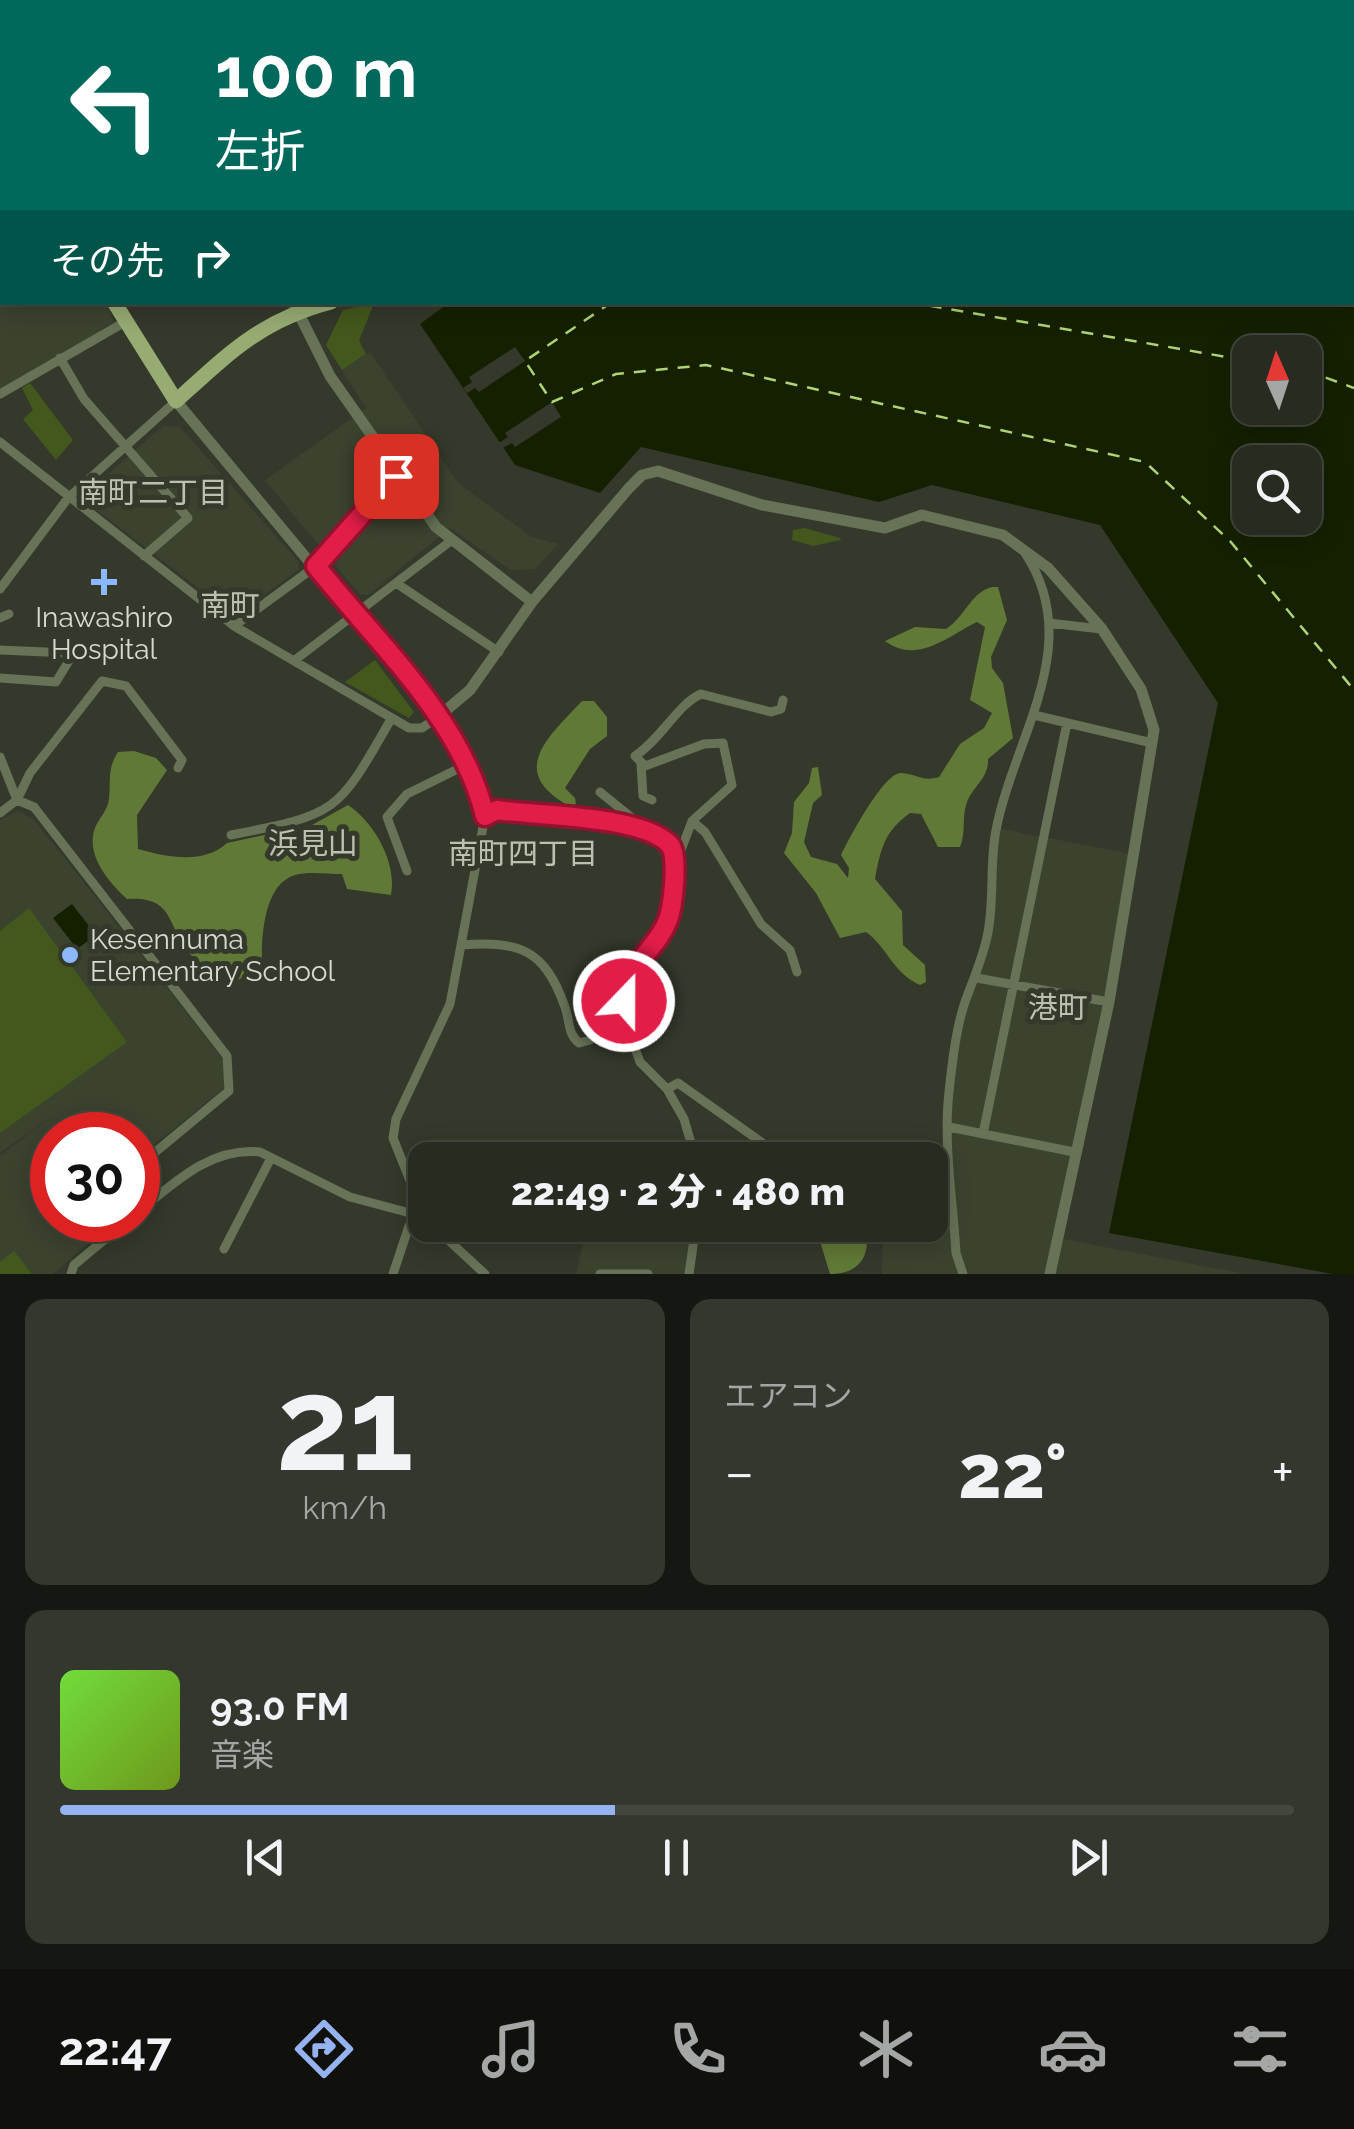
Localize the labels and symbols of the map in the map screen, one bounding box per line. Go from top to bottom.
north arrow [1232,335,1322,425]
pin [354,434,439,519]
district label: 南町二丁目 [78,475,228,510]
marker: Inawashiro Hospital [91,569,117,595]
district label: 南町 [200,588,260,623]
place label: Inawashiro Hospital [35,601,173,666]
district label: 浜見山 [268,826,358,861]
district label: 南町四丁目 [448,836,598,871]
place label: Kesennuma Elementary School [90,923,335,988]
marker: Kesennuma Elementary School [59,944,81,966]
position arrow [572,949,676,1053]
district label: 港町 [1028,990,1088,1025]
speed limit sign: 30 [30,1112,160,1242]

